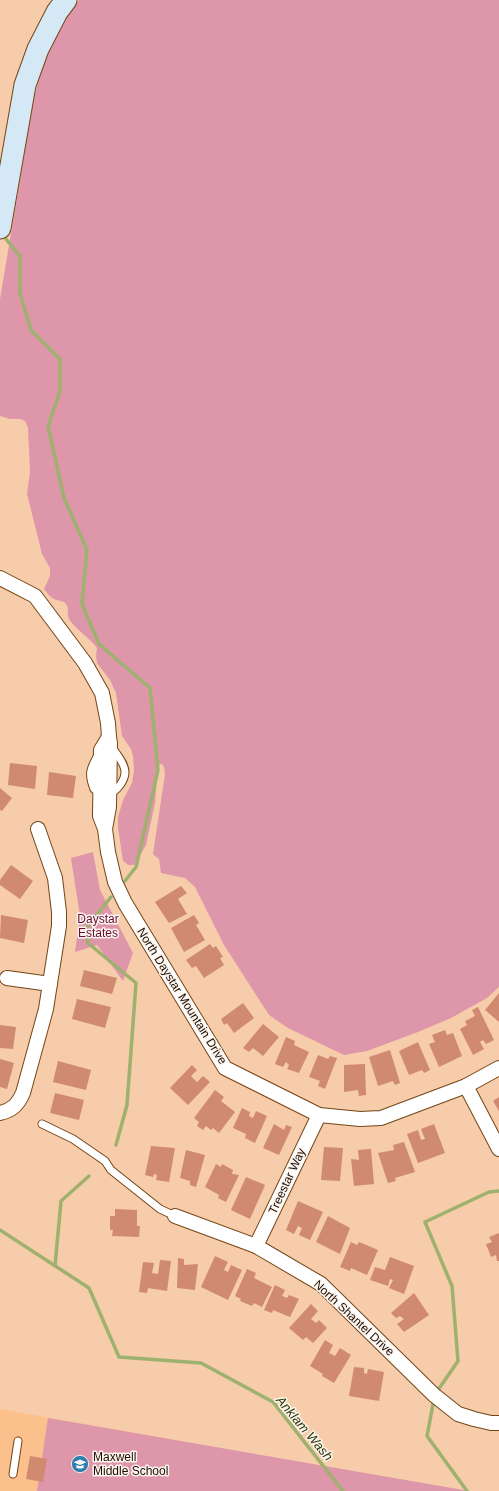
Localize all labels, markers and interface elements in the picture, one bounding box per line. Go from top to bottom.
park label: Daystar Estates [77,912,119,940]
street label: North Daystar Mountain Drive [134,925,230,1067]
street label: Treestar Way [266,1146,308,1216]
street label: North Shantel Drive [311,1277,397,1359]
water label: Anklam Wash [273,1392,336,1464]
place label: Maxwell Middle School [93,1450,168,1478]
school or university icon: Maxwell Middle School [70,1454,90,1474]

